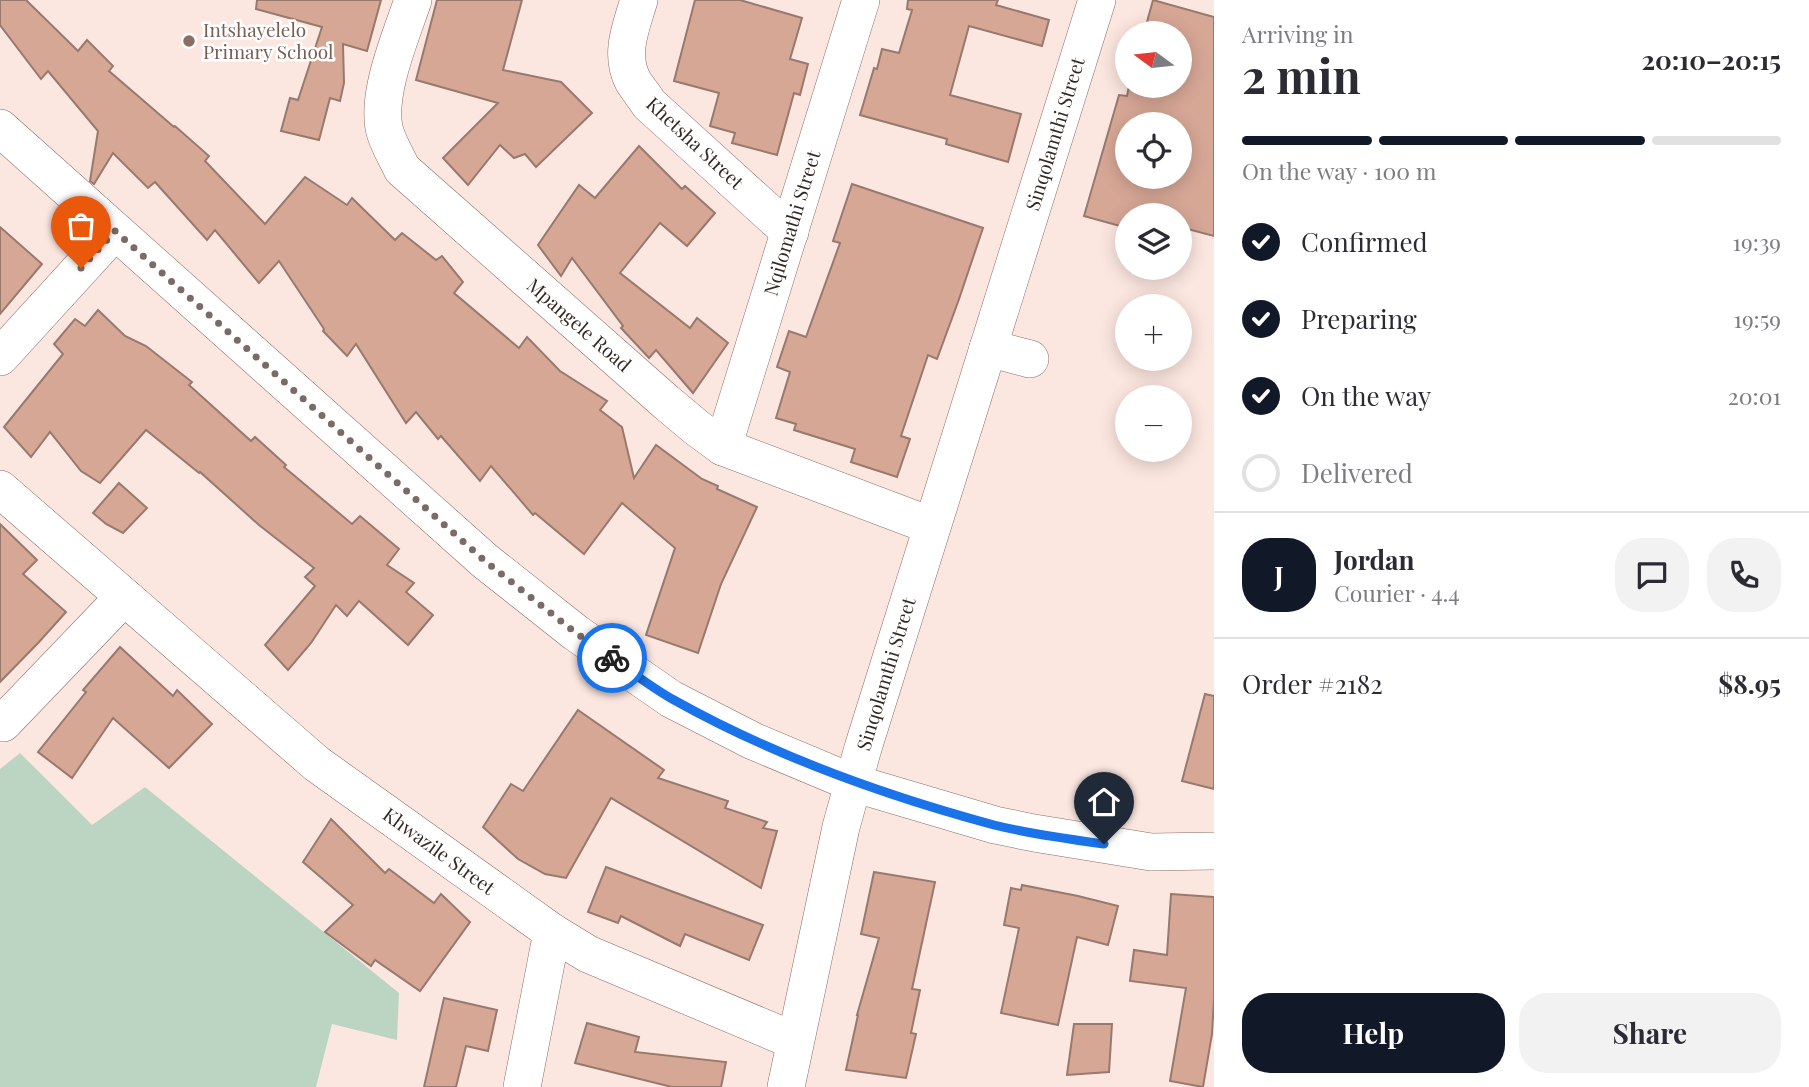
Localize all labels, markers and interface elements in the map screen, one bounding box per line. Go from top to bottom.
place label: Intshayelelo Primary School [203,16,334,64]
text: Arriving in [1242,18,1354,49]
north arrow [1115,21,1192,98]
map controls [1115,21,1192,462]
marker: Intshayelelo Primary School [181,33,197,49]
text: 20:10–20:15 [1641,42,1781,77]
text: 2 min [1242,44,1361,106]
street label: Sinqolamthi Street [1018,54,1090,214]
street label: Khetsha Street [641,90,750,194]
button: locate [1115,112,1192,189]
street label: Nqilomathi Street [757,147,826,298]
text: On the way · 100 m [1242,155,1436,186]
pin [51,196,111,268]
button: layers [1115,203,1192,280]
icon: bag [62,207,100,245]
icon: check [1242,223,1280,261]
text: Confirmed [1301,224,1428,259]
text: 19:39 [1733,226,1781,257]
street label: Mpangele Road [522,272,637,377]
button: + [1115,294,1192,371]
icon: check [1242,300,1280,338]
text: Preparing [1301,301,1417,336]
text: 19:59 [1733,303,1781,334]
icon: check [1242,377,1280,415]
text: On the way [1301,378,1431,413]
text: 20:01 [1728,380,1781,411]
button: − [1115,385,1192,462]
text: Delivered [1301,455,1413,490]
button: chat [1615,538,1689,612]
button: phone [1707,538,1781,612]
text: Jordan [1334,542,1414,577]
text: J [1274,558,1284,593]
text: Courier · 4.4 [1334,577,1460,608]
street label: Sinqolamthi Street [849,594,921,754]
courier [577,623,647,693]
icon: bike [593,639,631,677]
text: Order #2182 [1242,666,1383,701]
text: $8.95 [1718,666,1781,701]
pin [1074,772,1134,844]
icon: home [1085,783,1123,821]
street label: Khwazile Street [378,801,501,900]
button: Help [1242,993,1505,1073]
button: Share [1519,993,1781,1073]

